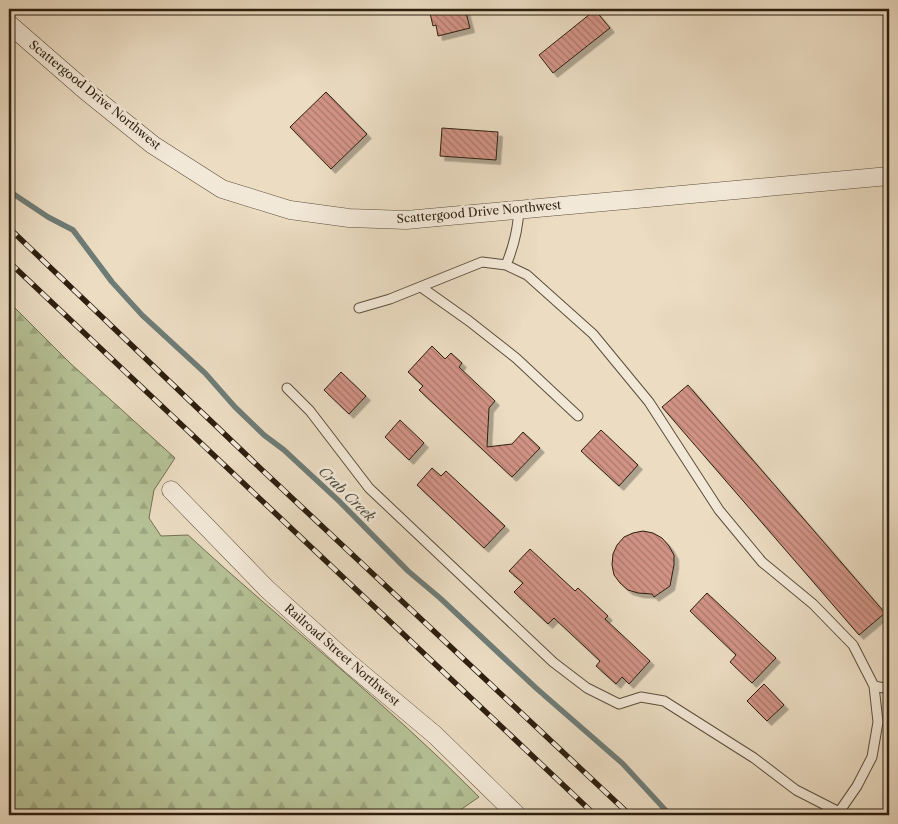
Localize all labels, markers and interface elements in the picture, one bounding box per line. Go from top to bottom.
street label: Scattergood Drive Northwest [26,37,165,153]
street label: Scattergood Drive Northwest [396,197,563,226]
water label: Crab Creek [315,463,380,526]
street label: Railroad Street Northwest [282,600,404,709]

